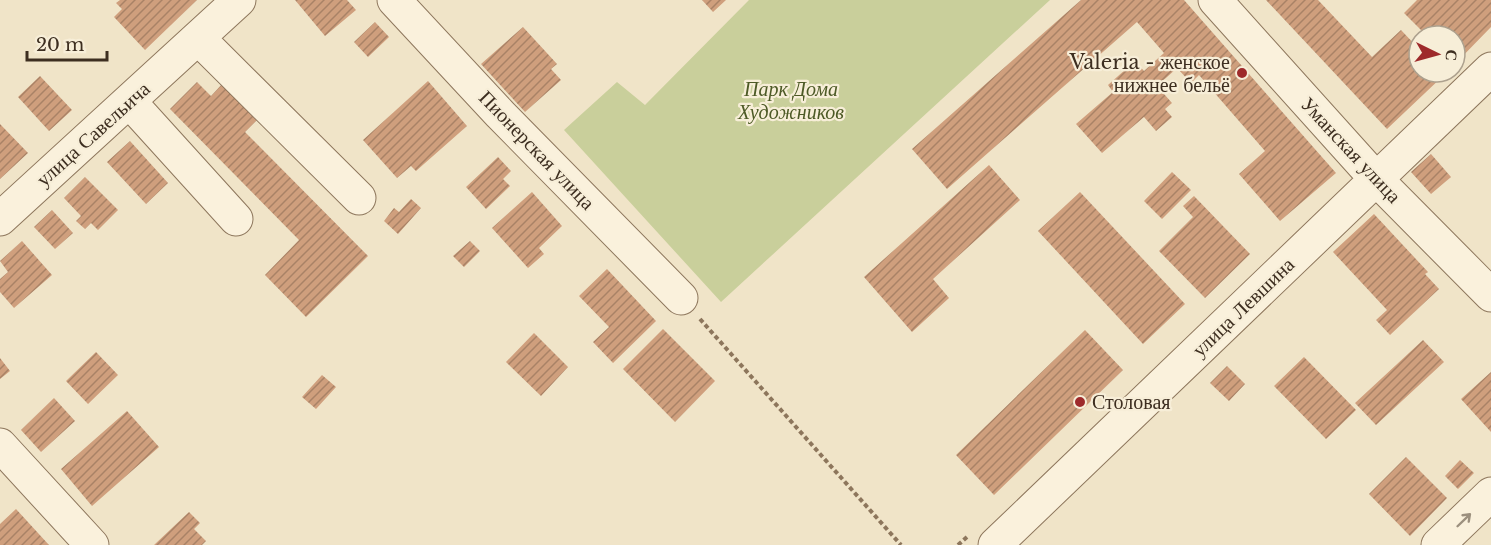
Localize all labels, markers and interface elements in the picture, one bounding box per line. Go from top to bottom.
scale bar [27,24,106,62]
north arrow [1407,24,1467,84]
text: 20 m [36,34,84,56]
text: С [1441,49,1462,62]
place label: Valeria - женское нижнее бельё [1068,50,1230,97]
marker: Valeria - женское нижнее бельё [1235,66,1249,80]
street label: улица Савельича [31,77,155,191]
park label: Парк Дома Художников [737,77,844,124]
street label: Пионерская улица [474,85,600,215]
street label: Уманская улица [1296,92,1406,208]
street label: улица Левшина [1187,252,1299,362]
place label: Столовая [1092,390,1171,414]
marker: Столовая [1073,395,1087,409]
one-way arrow [1457,512,1472,527]

